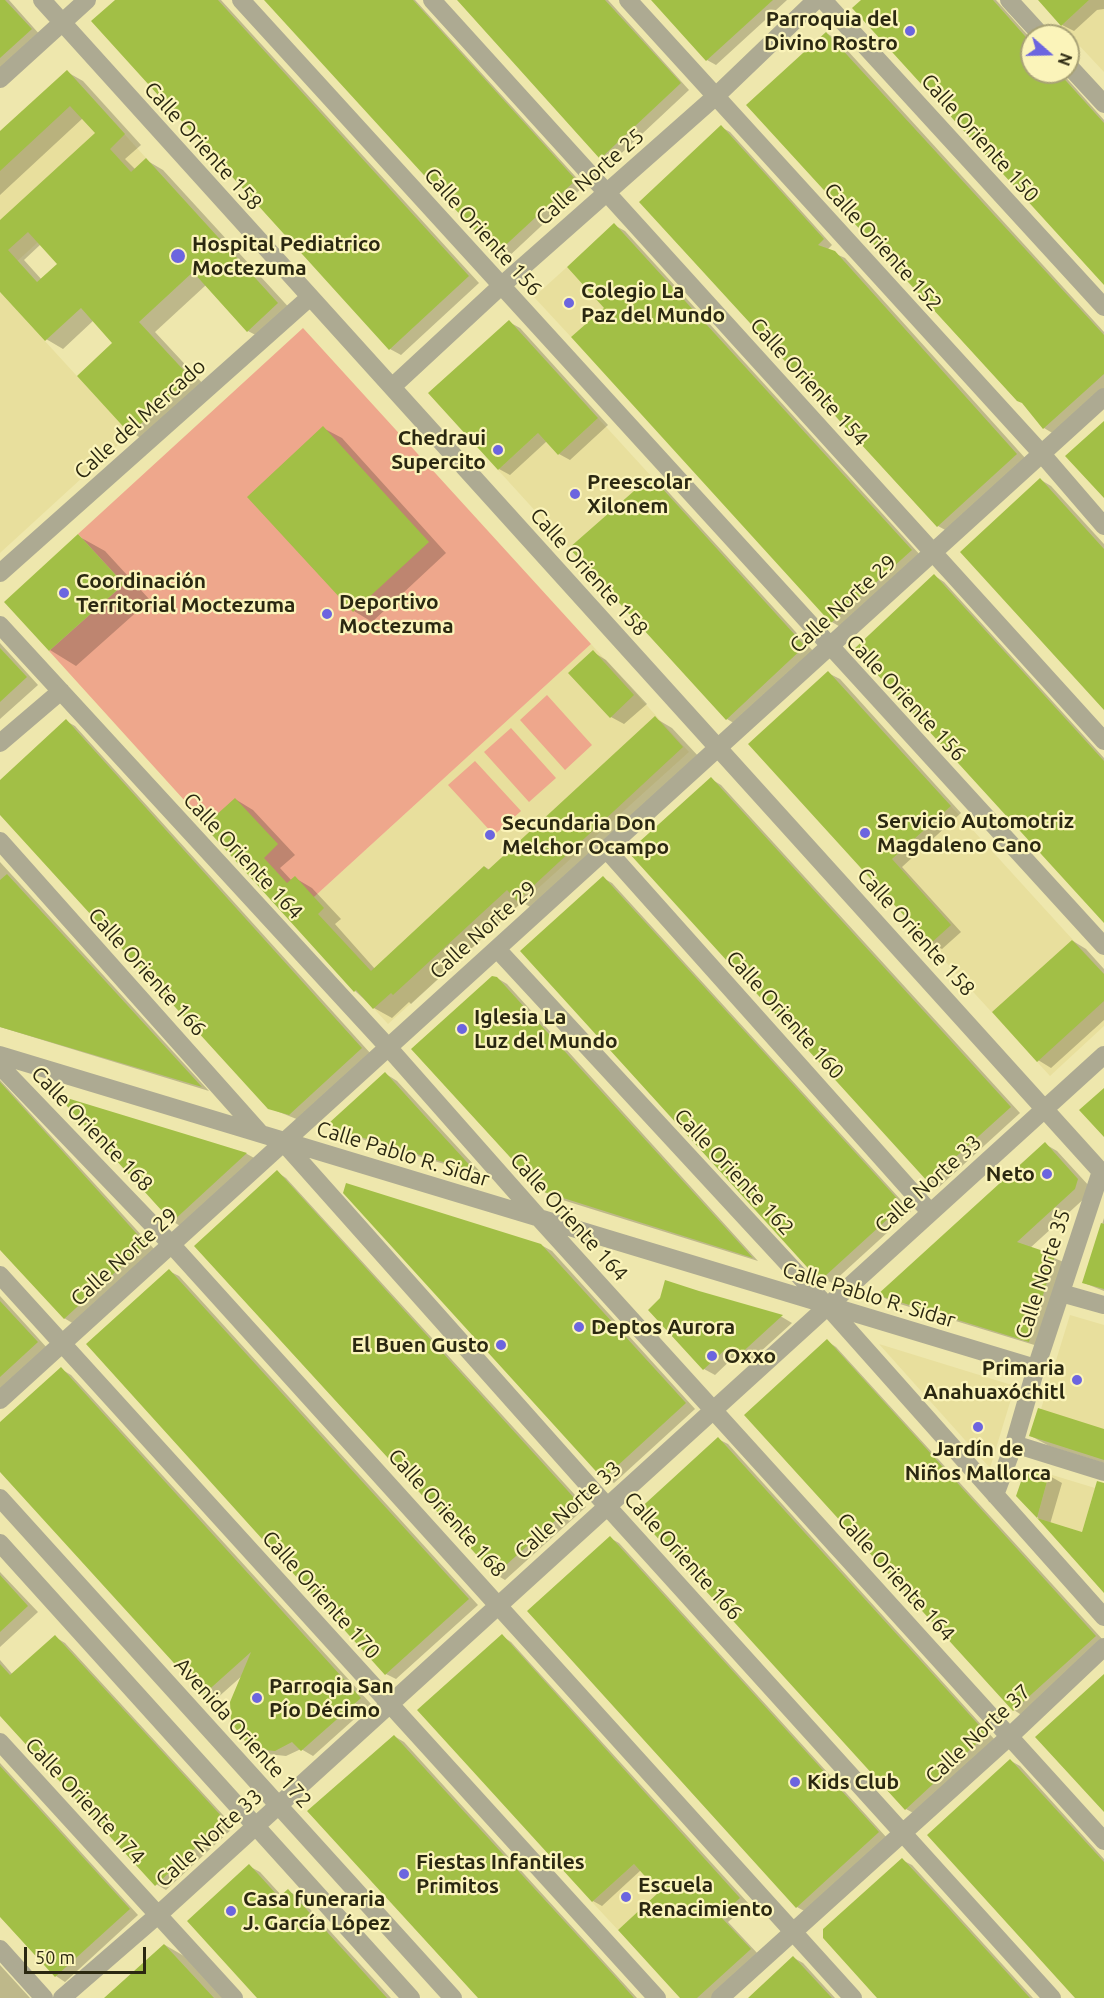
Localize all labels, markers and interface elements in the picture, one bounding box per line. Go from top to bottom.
place label: Parroquia del Divino Rostro [764,6,898,56]
marker: Parroquia del Divino Rostro [903,24,917,38]
north arrow [1020,24,1080,84]
text: N [1055,51,1076,68]
street label: Calle Oriente 150 [916,69,1044,207]
street label: Calle Oriente 158 [139,77,267,215]
street label: Calle Norte 25 [531,123,649,231]
street label: Calle Oriente 156 [419,163,547,301]
street label: Calle Oriente 152 [819,178,947,316]
place label: Hospital Pediatrico Moctezuma [192,231,381,281]
marker: Hospital Pediatrico Moctezuma [169,247,187,265]
place label: Colegio La Paz del Mundo [581,278,725,328]
marker: Colegio La Paz del Mundo [562,296,576,310]
street label: Calle Oriente 154 [745,313,873,451]
street label: Calle del Mercado [69,353,211,485]
place label: Chedraui Supercito [391,425,486,475]
marker: Chedraui Supercito [491,443,505,457]
place label: Preescolar Xilonem [587,469,692,519]
marker: Preescolar Xilonem [568,487,582,501]
street label: Calle Oriente 158 [525,503,653,641]
street label: Calle Norte 29 [785,550,901,658]
place label: Coordinación Territorial Moctezuma [76,568,295,618]
marker: Coordinación Territorial Moctezuma [57,586,71,600]
place label: Deportivo Moctezuma [339,589,454,639]
marker: Deportivo Moctezuma [320,607,334,621]
street label: Calle Oriente 156 [841,629,971,767]
street label: Calle Oriente 164 [178,787,308,925]
place label: Servicio Automotriz Magdaleno Cano [877,808,1074,858]
place label: Secundaria Don Melchor Ocampo [502,810,669,860]
marker: Servicio Automotriz Magdaleno Cano [858,826,872,840]
marker: Secundaria Don Melchor Ocampo [483,828,497,842]
street label: Calle Oriente 158 [852,863,980,1001]
street label: Calle Norte 29 [425,876,541,984]
street label: Calle Oriente 166 [83,903,211,1041]
street label: Calle Oriente 160 [721,946,849,1084]
place label: Iglesia La Luz del Mundo [474,1004,618,1054]
marker: Iglesia La Luz del Mundo [455,1022,469,1036]
street label: Calle Oriente 168 [26,1061,158,1197]
street label: Calle Oriente 162 [669,1103,799,1241]
street label: Calle Pablo R. Sidar [313,1116,493,1192]
street label: Calle Norte 33 [870,1130,986,1238]
street label: Calle Oriente 164 [505,1148,633,1286]
place label: Neto [986,1161,1035,1187]
marker: Neto [1040,1167,1054,1181]
street label: Calle Norte 29 [66,1203,182,1311]
street label: Calle Norte 35 [1010,1206,1076,1342]
street label: Calle Pablo R. Sidar [779,1257,959,1333]
place label: Deptos Aurora [591,1314,735,1340]
marker: Deptos Aurora [572,1320,586,1334]
place label: El Buen Gusto [352,1332,489,1358]
marker: El Buen Gusto [494,1338,508,1352]
place label: Oxxo [724,1343,776,1369]
marker: Oxxo [705,1349,719,1363]
place label: Primaria Anahuaxóchitl [923,1355,1065,1405]
marker: Primaria Anahuaxóchitl [1070,1373,1084,1387]
marker: Jardín de Niños Mallorca [971,1420,985,1434]
place label: Jardín de Niños Mallorca [905,1436,1051,1486]
street label: Calle Oriente 168 [383,1444,511,1582]
street label: Calle Norte 33 [510,1456,626,1564]
street label: Calle Oriente 166 [619,1487,747,1625]
street label: Calle Oriente 164 [832,1508,960,1646]
street label: Calle Oriente 170 [257,1526,385,1664]
street label: Avenida Oriente 172 [169,1653,317,1813]
place label: Parroqia San Pío Décimo [269,1673,394,1723]
street label: Calle Norte 37 [920,1679,1036,1789]
marker: Parroqia San Pío Décimo [250,1691,264,1705]
street label: Calle Oriente 174 [20,1732,150,1870]
place label: Kids Club [807,1769,899,1795]
marker: Kids Club [788,1775,802,1789]
street label: Calle Norte 33 [151,1784,267,1892]
place label: Fiestas Infantiles Primitos [416,1849,585,1899]
marker: Fiestas Infantiles Primitos [397,1867,411,1881]
place label: Escuela Renacimiento [638,1872,773,1922]
place label: Casa funeraria J. García López [243,1886,390,1936]
marker: Escuela Renacimiento [619,1890,633,1904]
marker: Casa funeraria J. García López [224,1904,238,1918]
scale bar [27,1935,148,1973]
text: 50 m [35,1947,75,1967]

